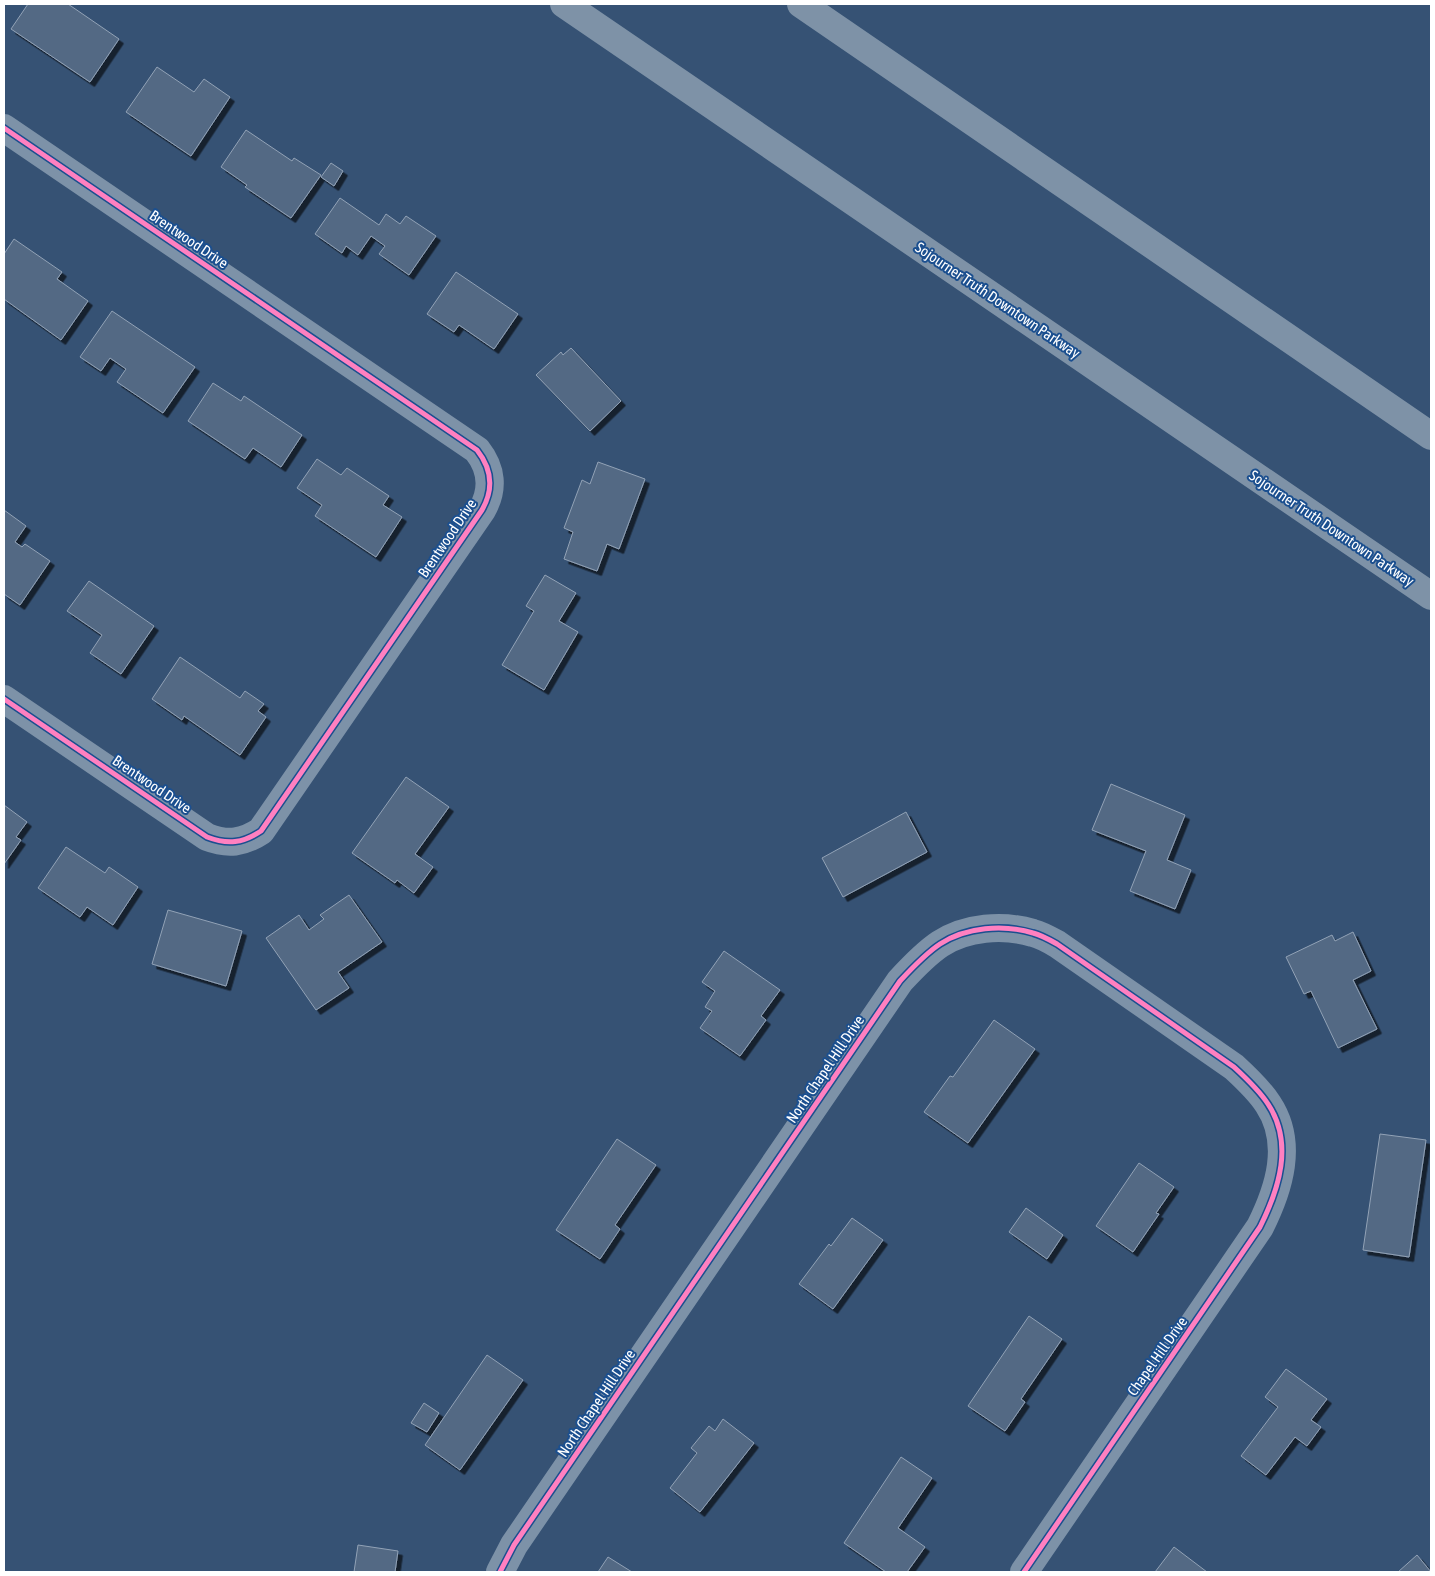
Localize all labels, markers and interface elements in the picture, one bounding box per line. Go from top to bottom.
street label: Brentwood Drive [146,206,232,272]
street label: Sojourner Truth Downtown Parkway [912,238,1084,362]
street label: Sojourner Truth Downtown Parkway [1246,466,1418,590]
street label: Brentwood Drive [414,495,480,581]
street label: Brentwood Drive [109,751,195,817]
street label: North Chapel Hill Drive [783,1012,867,1126]
street label: Chapel Hill Drive [1124,1313,1191,1399]
street label: North Chapel Hill Drive [554,1346,638,1460]

